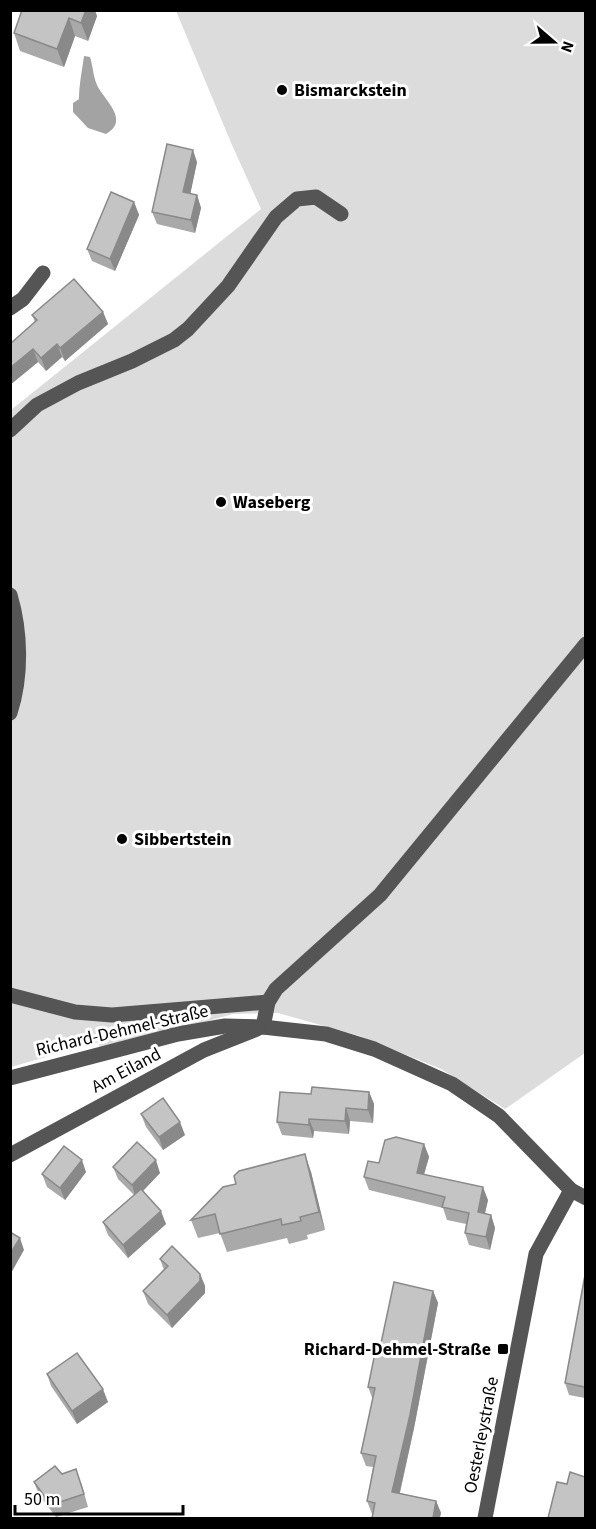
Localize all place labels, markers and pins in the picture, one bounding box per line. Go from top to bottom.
place label: Bismarckstein [294,78,407,103]
marker: Bismarckstein [275,83,289,97]
place label: Waseberg [233,490,311,515]
marker: Waseberg [214,495,228,509]
place label: Sibbertstein [134,827,232,852]
marker: Sibbertstein [115,832,129,846]
place label: Richard-Dehmel-Straße [304,1337,491,1362]
marker: Richard-Dehmel-Straße [496,1342,510,1356]

